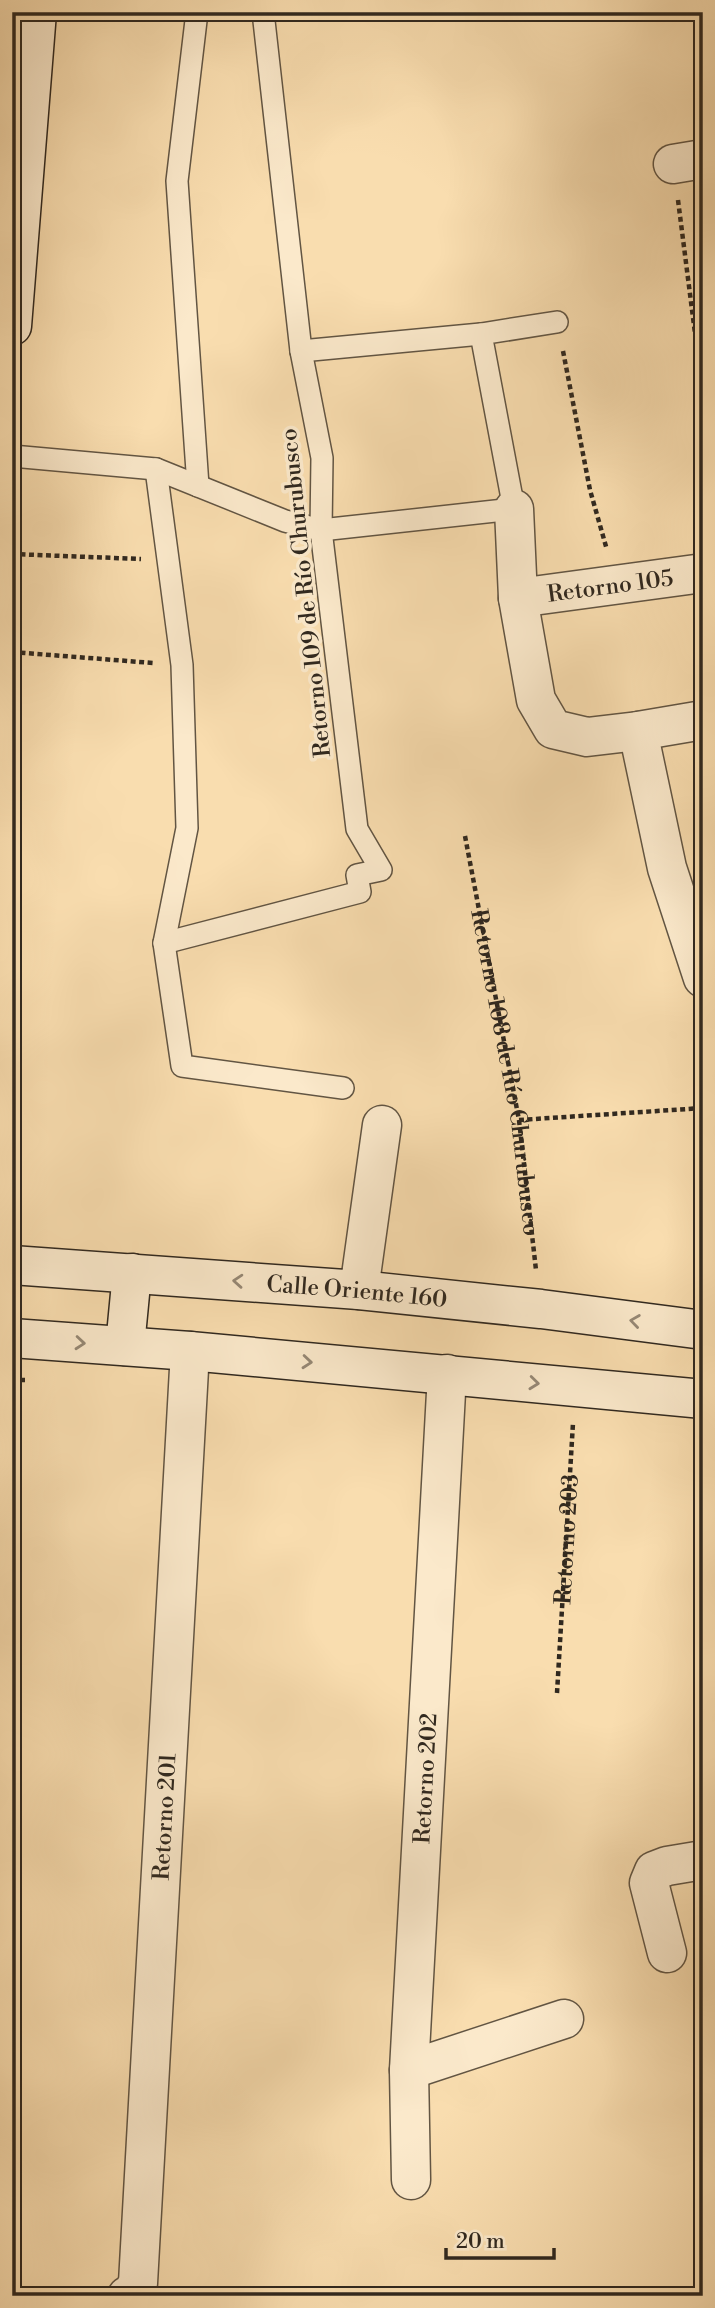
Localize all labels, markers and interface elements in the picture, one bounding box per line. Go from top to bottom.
street label: Retorno 109 de Río Churubusco [275,427,337,759]
street label: Retorno 105 [545,564,675,609]
street label: Retorno 108 de Río Churubusco [464,907,545,1237]
street label: Calle Oriente 160 [266,1270,449,1314]
one-way arrow [232,1274,243,1289]
one-way arrow [629,1314,641,1329]
one-way arrow [75,1335,86,1350]
one-way arrow [302,1354,313,1369]
one-way arrow [528,1375,539,1390]
street label: Retorno 203 [549,1473,585,1606]
street label: Retorno 202 [408,1712,443,1845]
street label: Retorno 201 [147,1752,183,1881]
scale bar [446,2217,554,2261]
text: 20 m [456,2229,505,2255]

